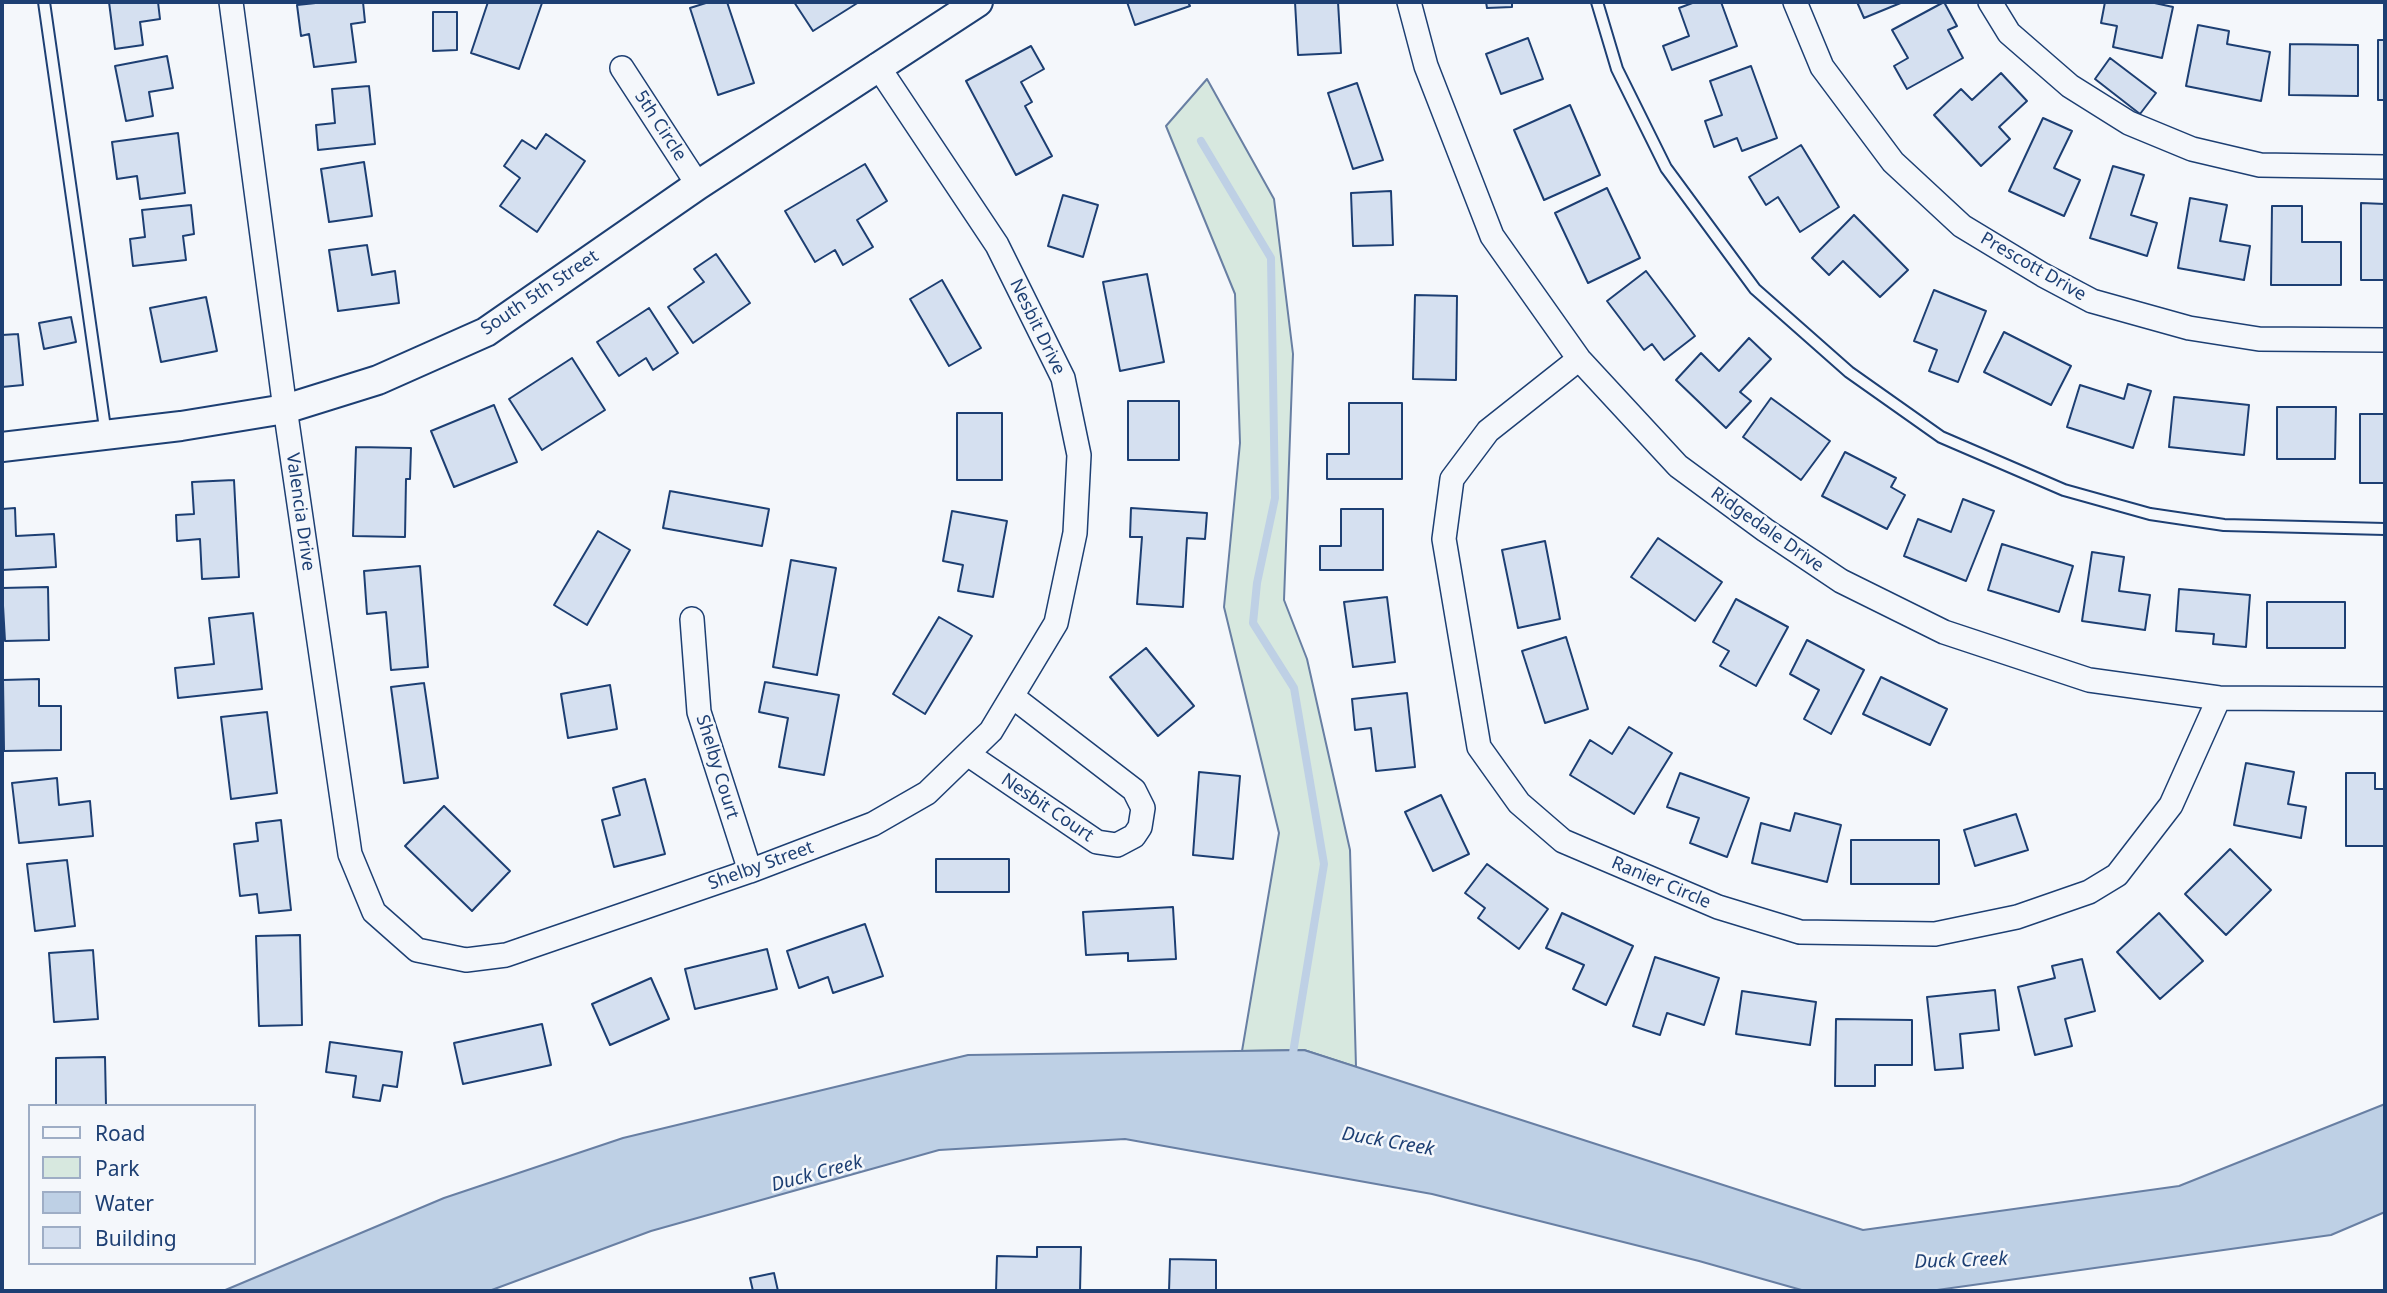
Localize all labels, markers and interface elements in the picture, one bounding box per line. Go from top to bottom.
street label: 5th Circle [629,87,691,165]
street label: Prescott Drive [1976,228,2090,306]
street label: South 5th Street [477,246,603,340]
street label: Nesbit Drive [1005,276,1069,378]
street label: Valencia Drive [281,452,319,572]
street label: Ridgedale Drive [1706,483,1828,577]
street label: Shelby Court [691,712,743,822]
street label: Nesbit Court [997,769,1097,847]
street label: Shelby Street [705,837,817,895]
street label: Ranier Circle [1608,852,1714,914]
legend [28,1104,256,1265]
text: Road [95,1119,145,1147]
water label: Duck Creek [1340,1123,1436,1161]
water label: Duck Creek [769,1151,865,1197]
text: Park [95,1154,139,1182]
text: Water [95,1189,154,1217]
text: Building [95,1224,177,1252]
water label: Duck Creek [1914,1248,2008,1274]

